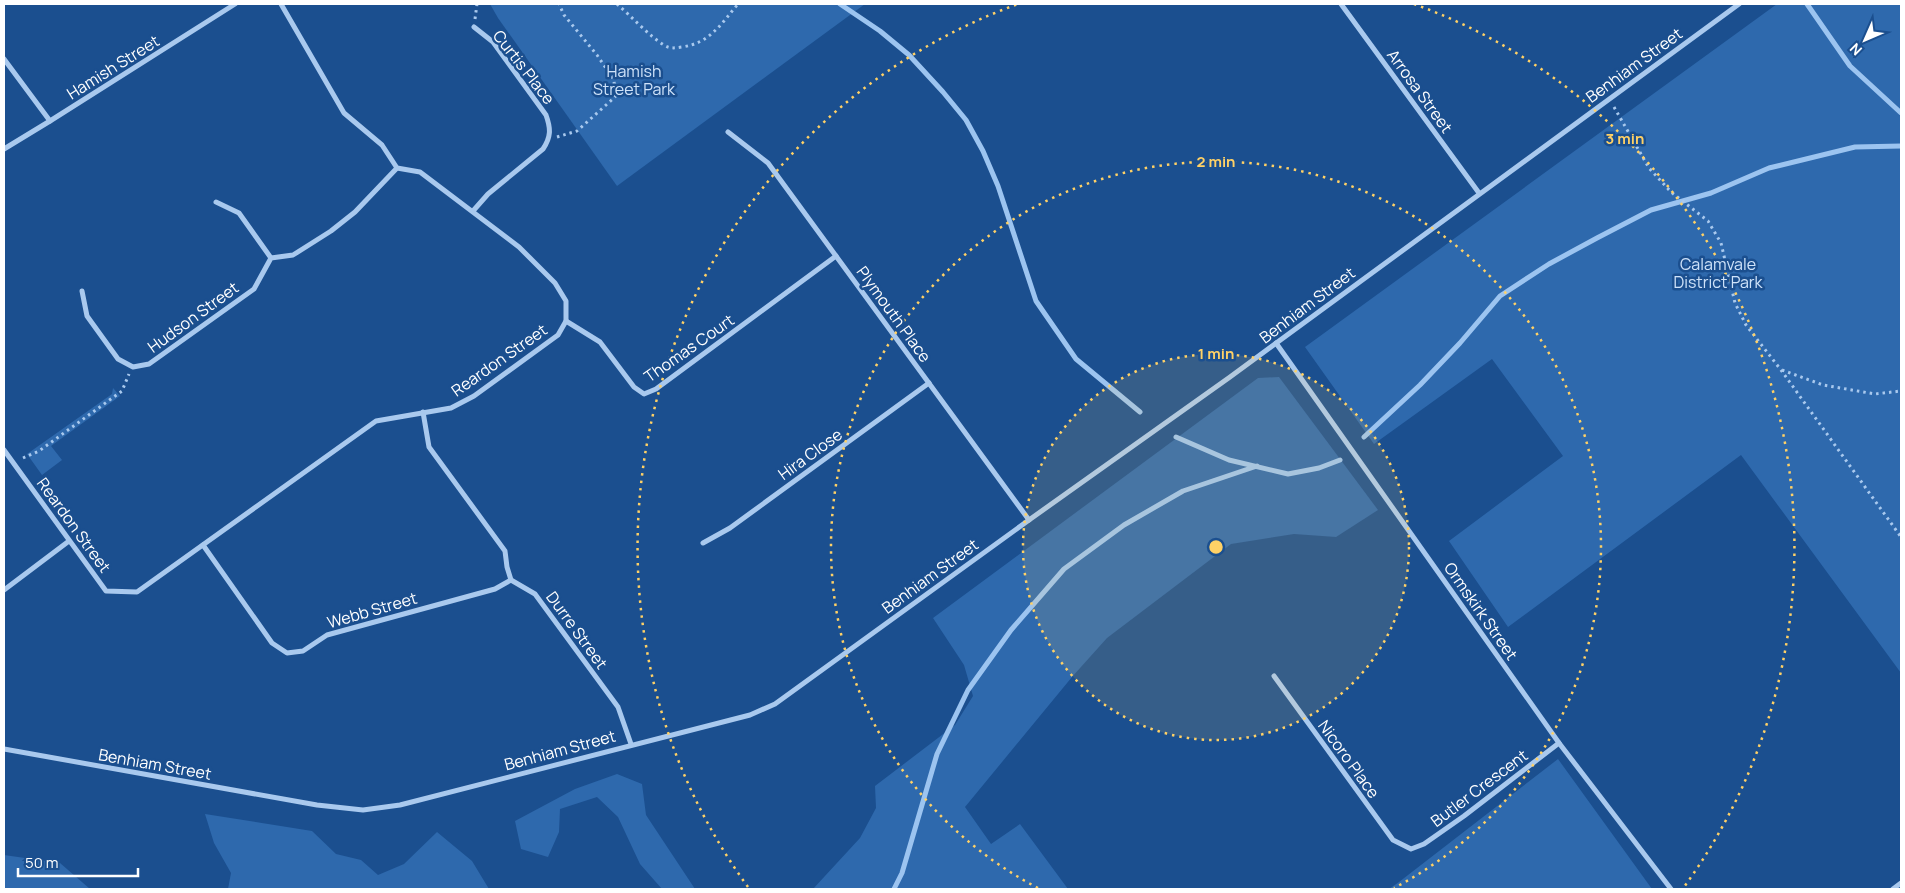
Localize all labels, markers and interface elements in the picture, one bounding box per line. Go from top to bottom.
north arrow [1840,15,1890,65]
street label: Benhiam Street [1581,23,1687,107]
street label: Curtis Place [488,25,560,109]
street label: Hamish Street [63,30,163,104]
text: N [1845,39,1866,60]
street label: Arrosa Street [1382,45,1458,137]
park label: Hamish Street Park [593,60,676,100]
text: 3 min [1606,128,1644,149]
text: 2 min [1196,151,1236,172]
park label: Calamvale District Park [1673,253,1764,293]
street label: Plymouth Place [852,262,936,366]
street label: Benhiam Street [1255,262,1359,348]
street label: Hudson Street [143,277,243,357]
street label: Thomas Court [640,309,738,387]
street label: Reardon Street [447,319,551,401]
text: 1 min [1198,343,1234,364]
street label: Hira Close [773,423,847,485]
street label: Reardon Street [32,473,116,577]
street label: Benhiam Street [877,534,983,618]
centre of rings [1207,538,1225,556]
street label: Ormskirk Street [1439,558,1523,664]
street label: Webb Street [325,587,419,633]
street label: Durre Street [541,587,613,673]
street label: Nicoro Place [1313,716,1385,802]
street label: Benhiam Street [502,725,618,775]
street label: Benhiam Street [97,743,213,785]
street label: Butler Crescent [1426,744,1532,832]
scale bar [18,846,138,878]
text: 50 m [25,852,59,873]

